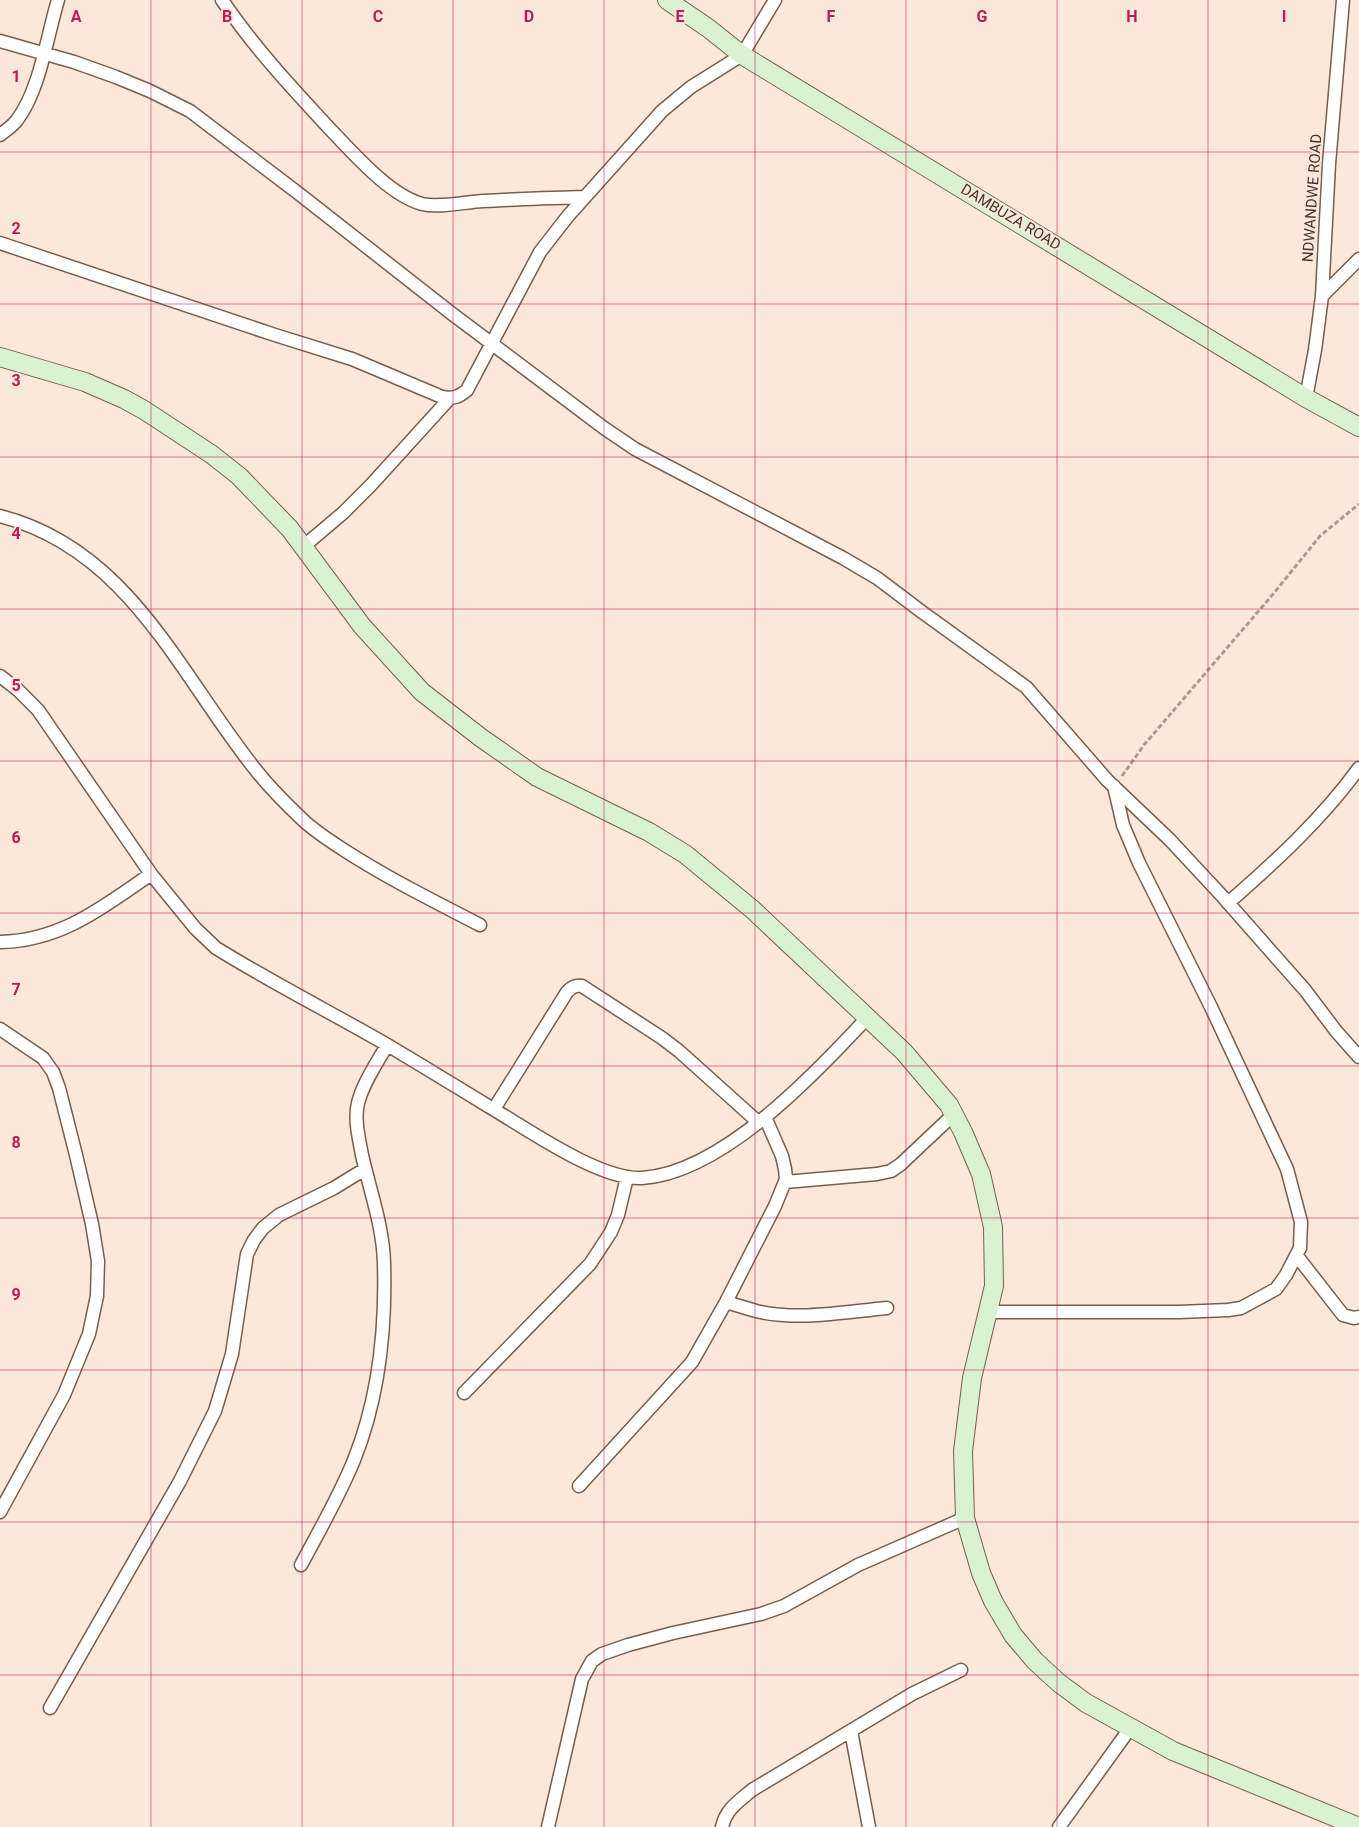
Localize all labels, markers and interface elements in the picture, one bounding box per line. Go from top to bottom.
text: A [71,7,82,26]
text: B [222,7,232,26]
text: C [373,7,383,26]
text: D [524,7,534,26]
text: E [676,7,685,26]
text: F [827,7,836,26]
text: G [977,7,988,26]
text: H [1126,7,1138,26]
text: I [1282,7,1286,26]
text: 1 [11,67,21,86]
street label: NDWANDWE ROAD [1299,133,1325,263]
street label: DAMBUZA ROAD [958,180,1064,254]
text: 2 [11,219,21,238]
text: 3 [11,371,21,390]
text: 4 [11,524,21,543]
text: 5 [11,676,21,695]
text: 6 [11,828,21,847]
text: 7 [11,980,21,999]
text: 8 [11,1133,21,1152]
text: 9 [11,1285,21,1304]

